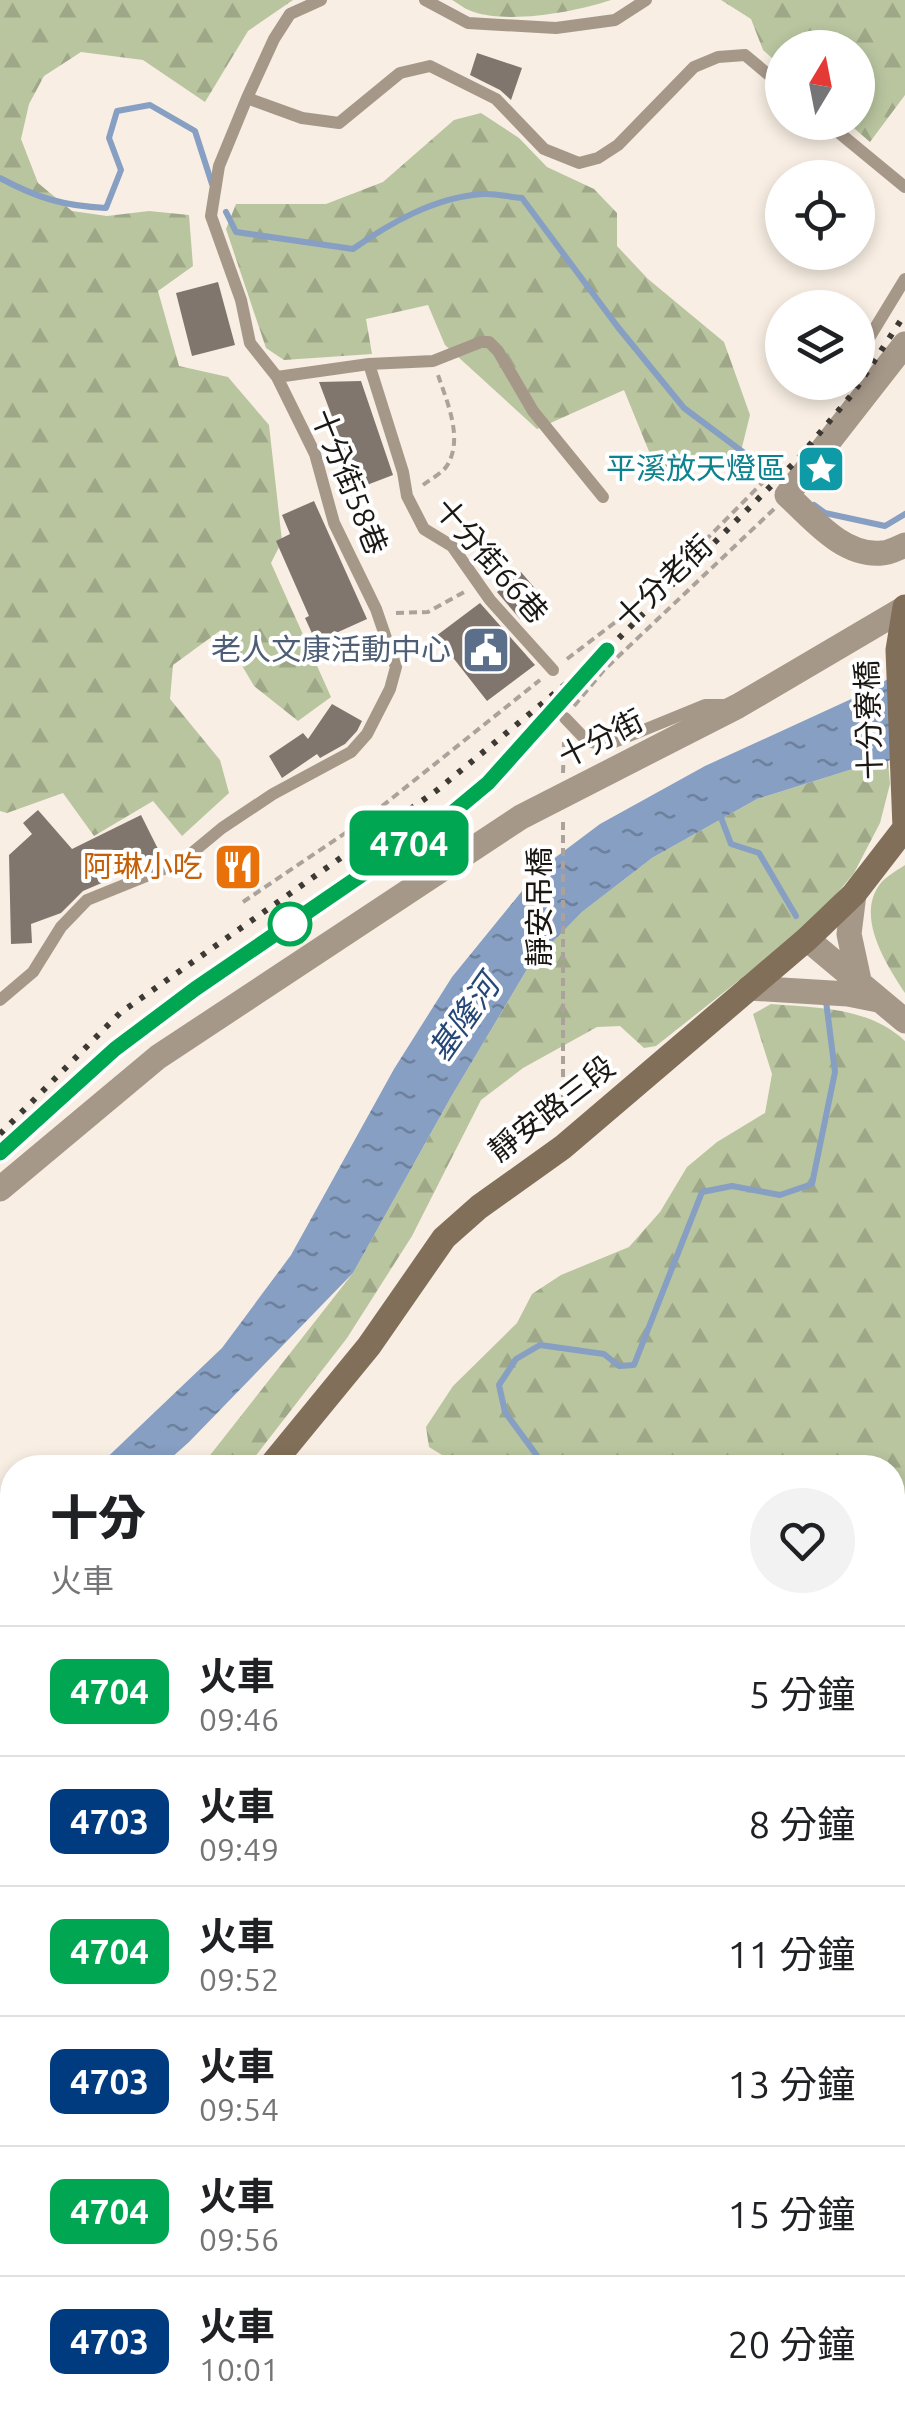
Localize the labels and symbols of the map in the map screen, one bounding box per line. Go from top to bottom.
north arrow [765,30,875,140]
street label: 十分街58巷 [305,404,395,559]
place icon: 平溪放天燈區 [795,443,847,495]
place label: 平溪放天燈區 [606,451,786,485]
street label: 十分街66巷 [428,491,555,630]
street label: 十分老街 [608,528,719,635]
public building icon: 老人文康活動中心 [460,624,512,676]
place label: 老人文康活動中心 [211,632,451,666]
street label: 十分寮橋 [849,659,887,781]
street label: 十分街 [553,703,648,774]
line badge: 4704 [339,810,479,876]
restaurant icon: 阿琳小吃 [212,841,264,893]
street label: 靜安吊橋 [522,847,556,967]
place label: 阿琳小吃 [83,849,203,883]
unlabelled marker [269,903,311,945]
water label: 基隆河 [421,963,509,1067]
street label: 靜安路三段 [482,1049,621,1168]

